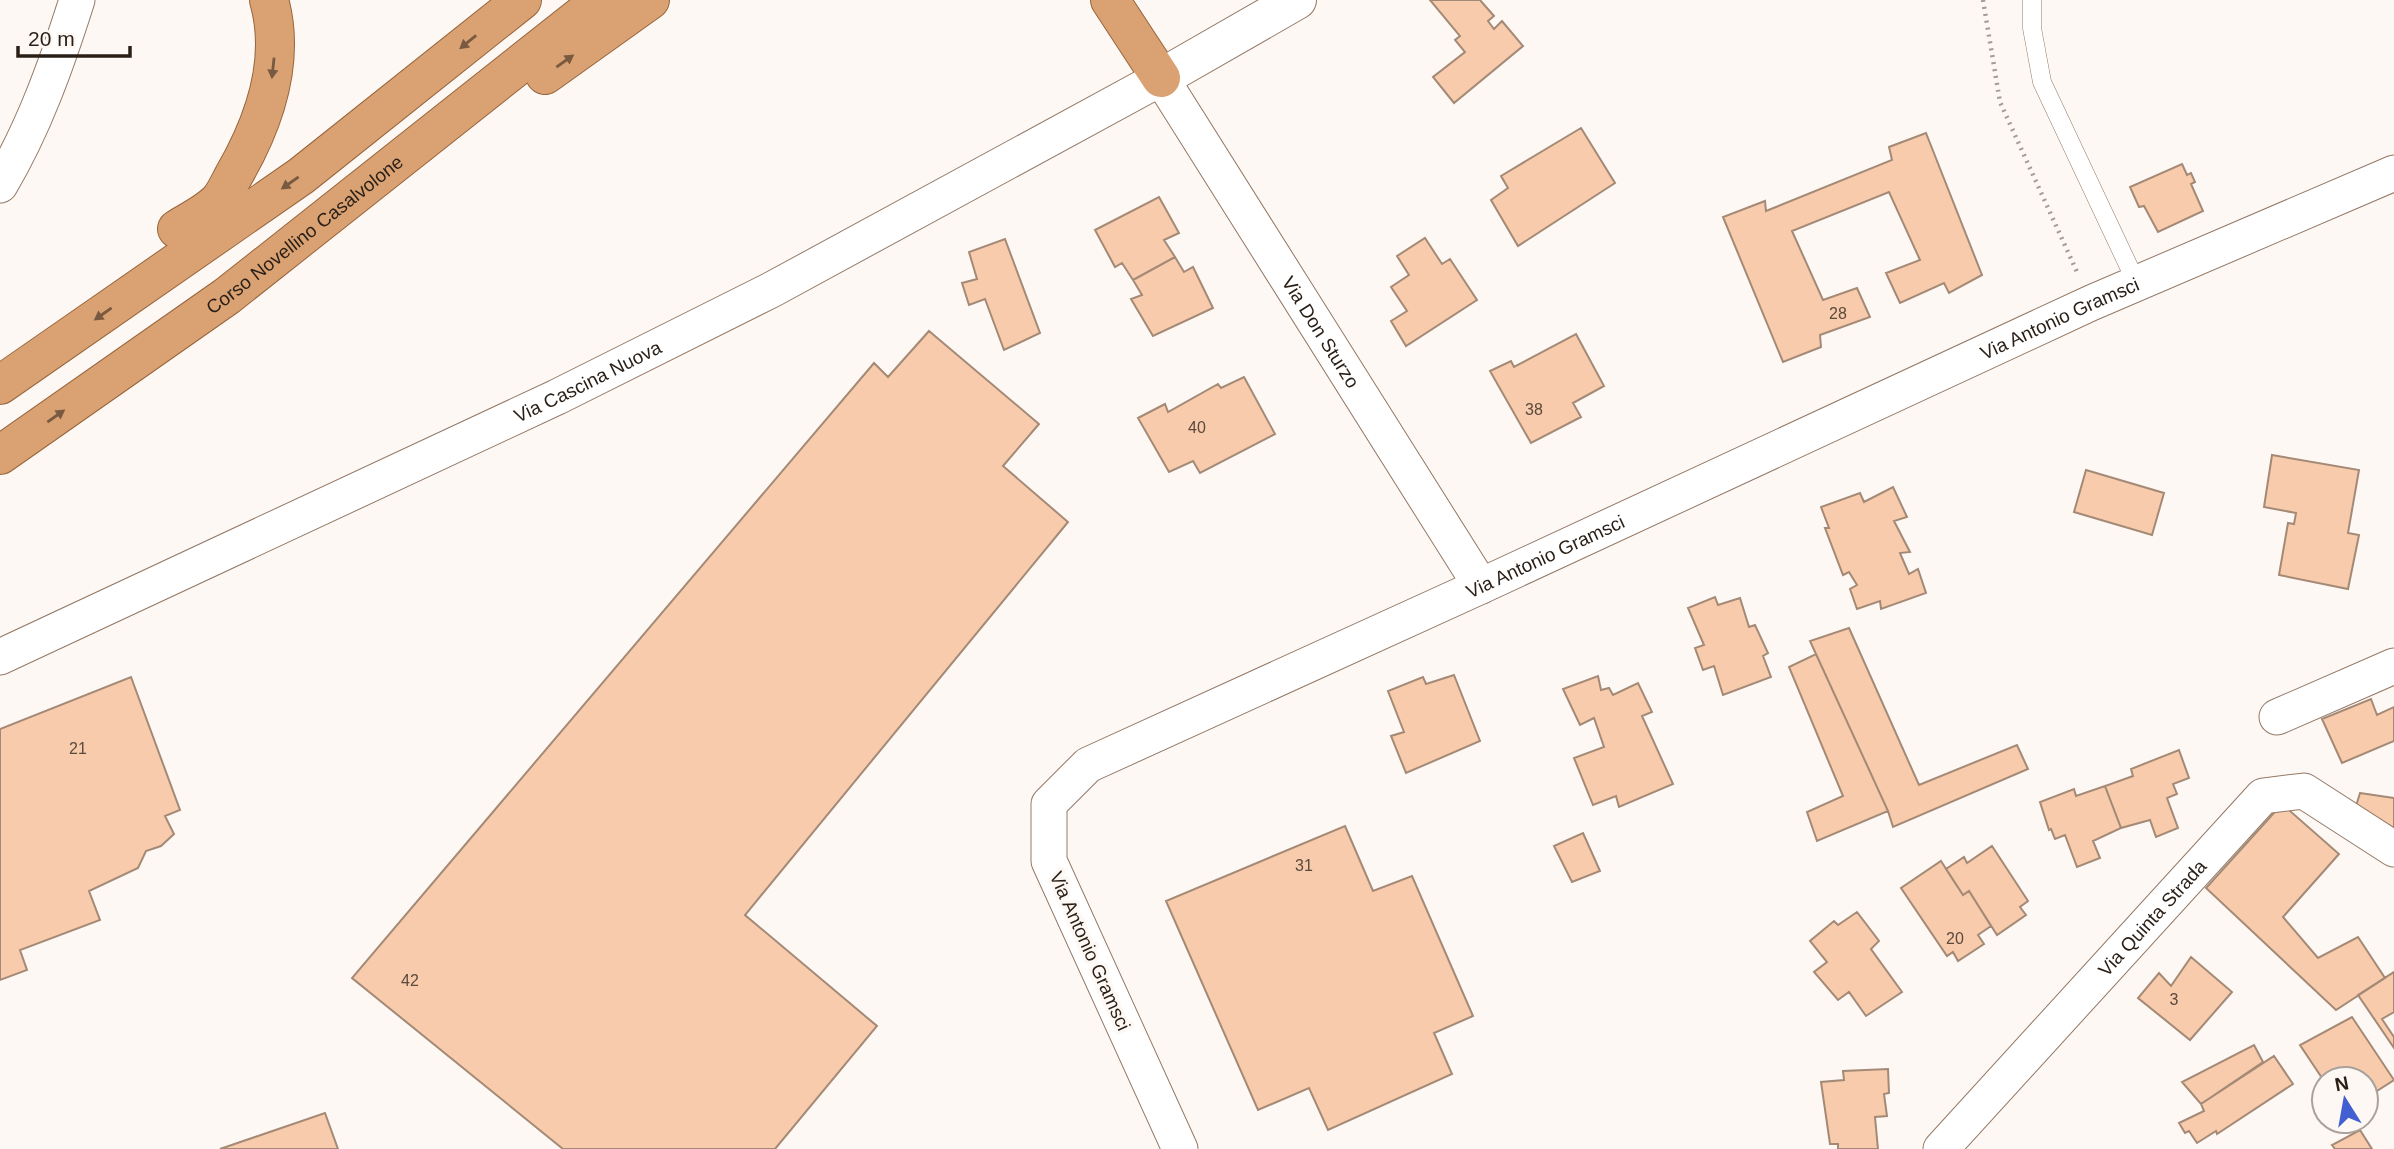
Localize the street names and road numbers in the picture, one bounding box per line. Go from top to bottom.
street label: Corso Novellino Casalvolone [202,151,407,318]
street label: Via Don Sturzo [1278,272,1364,392]
street label: Via Antonio Gramsci [1977,273,2142,363]
street label: Via Cascina Nuova [511,336,665,426]
street label: Via Antonio Gramsci [1463,511,1627,602]
street label: Via Quinta Strada [2094,855,2210,980]
street label: Via Antonio Gramsci [1045,868,1135,1034]

